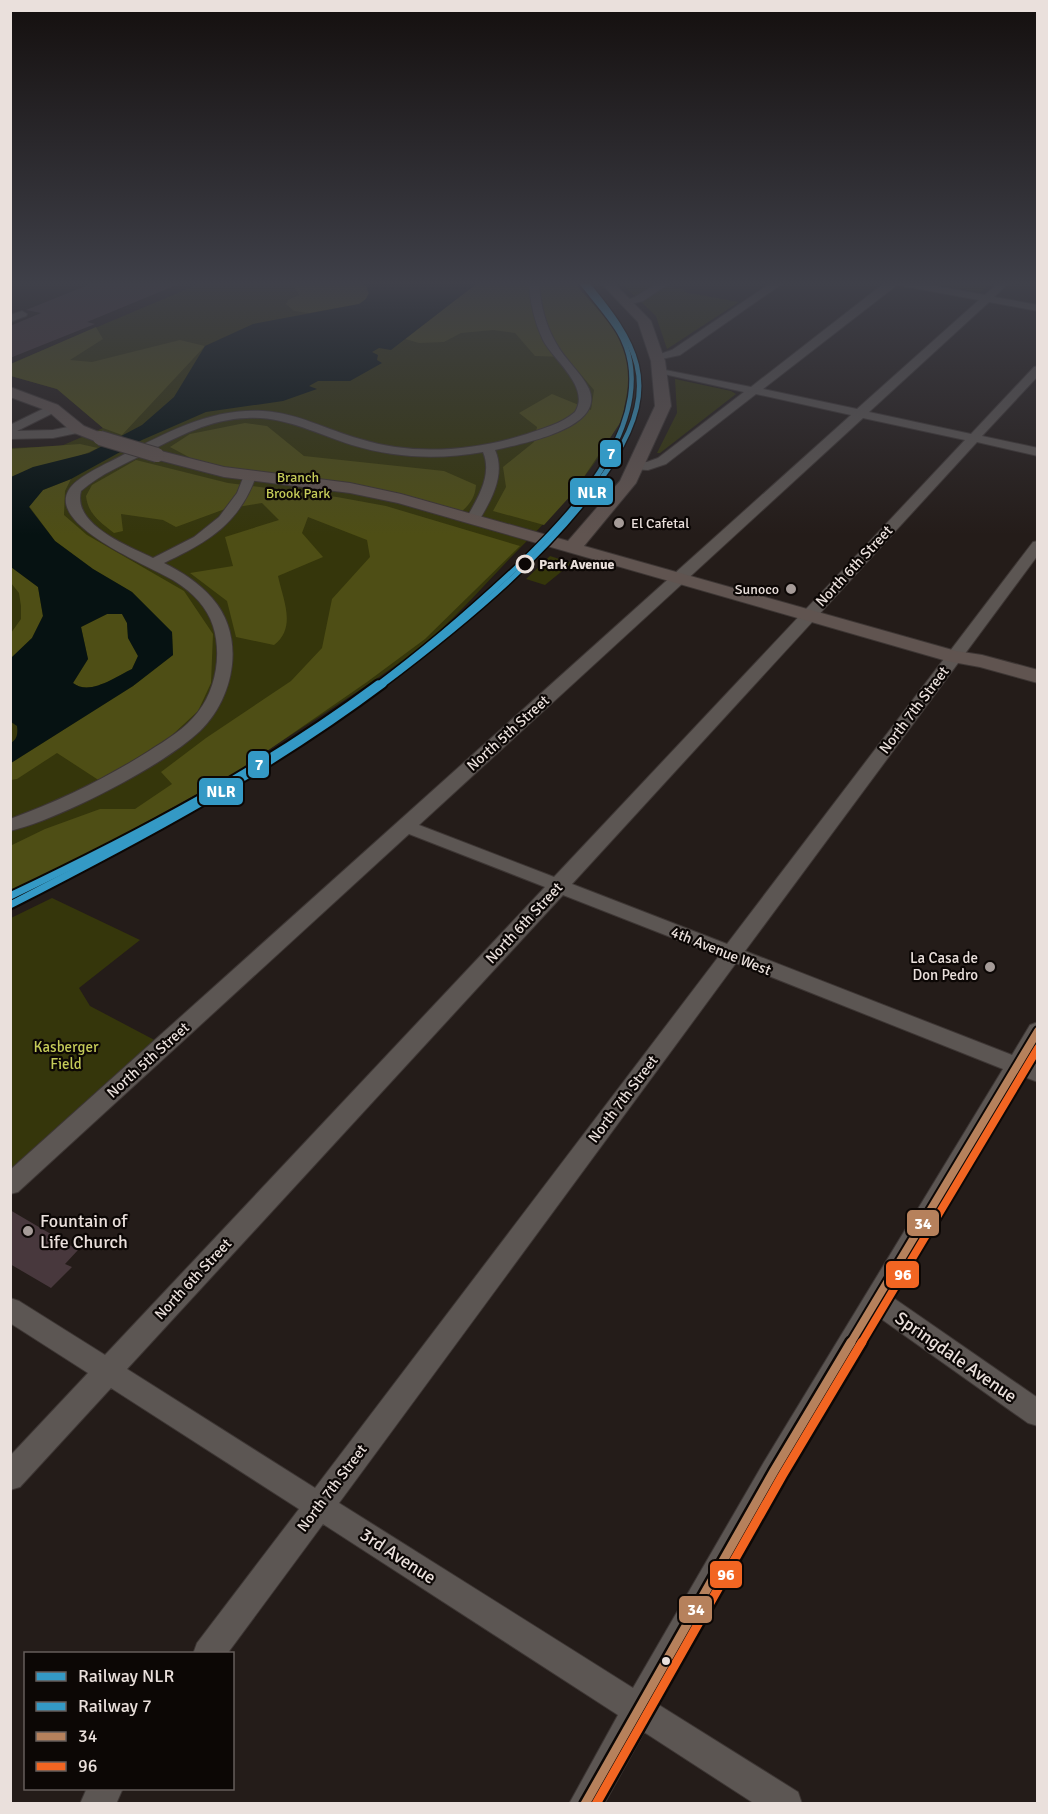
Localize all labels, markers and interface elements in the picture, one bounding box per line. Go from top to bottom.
line badge: 7 [599,439,622,468]
text: 7 [607,444,616,464]
park label: Branch Brook Park [266,469,330,502]
line badge: NLR [569,477,614,506]
text: NLR [577,483,607,503]
place label: El Cafetal [631,515,689,532]
marker: El Cafetal [612,516,626,530]
street label: North 6th Street [812,522,896,610]
marker: Park Avenue [516,555,534,573]
place label: Park Avenue [539,556,615,573]
place label: Sunoco [735,581,779,598]
marker: Sunoco [784,582,798,596]
street label: North 7th Street [875,663,953,757]
street label: North 5th Street [463,691,553,775]
line badge: 7 [247,750,270,779]
text: 7 [255,755,264,775]
line badge: NLR [198,777,244,806]
text: NLR [206,782,236,802]
street label: North 6th Street [482,879,566,967]
street label: 4th Avenue West [668,923,774,979]
place label: La Casa de Don Pedro [910,949,978,984]
marker: La Casa de Don Pedro [983,960,997,974]
street label: North 5th Street [103,1018,193,1102]
park label: Kasberger Field [34,1038,99,1073]
street label: North 7th Street [584,1052,662,1146]
line badge: 34 [906,1209,940,1237]
place label: Fountain of Life Church [40,1210,128,1253]
text: 34 [914,1214,932,1234]
marker: Fountain of Life Church [21,1224,35,1238]
street label: North 6th Street [151,1235,235,1323]
line badge: 96 [885,1260,920,1289]
text: 96 [894,1265,912,1285]
street label: Springdale Avenue [891,1307,1021,1407]
street label: North 7th Street [293,1441,371,1535]
street label: 3rd Avenue [356,1523,440,1589]
line badge: 96 [709,1560,743,1589]
text: 96 [717,1565,735,1585]
line badge: 34 [678,1595,713,1624]
text: 34 [687,1600,705,1620]
legend [24,1652,234,1790]
unlabelled marker [660,1655,672,1667]
text: Railway NLR [78,1665,174,1687]
text: Railway 7 [78,1695,152,1717]
text: 34 [78,1725,98,1747]
text: 96 [78,1755,97,1777]

